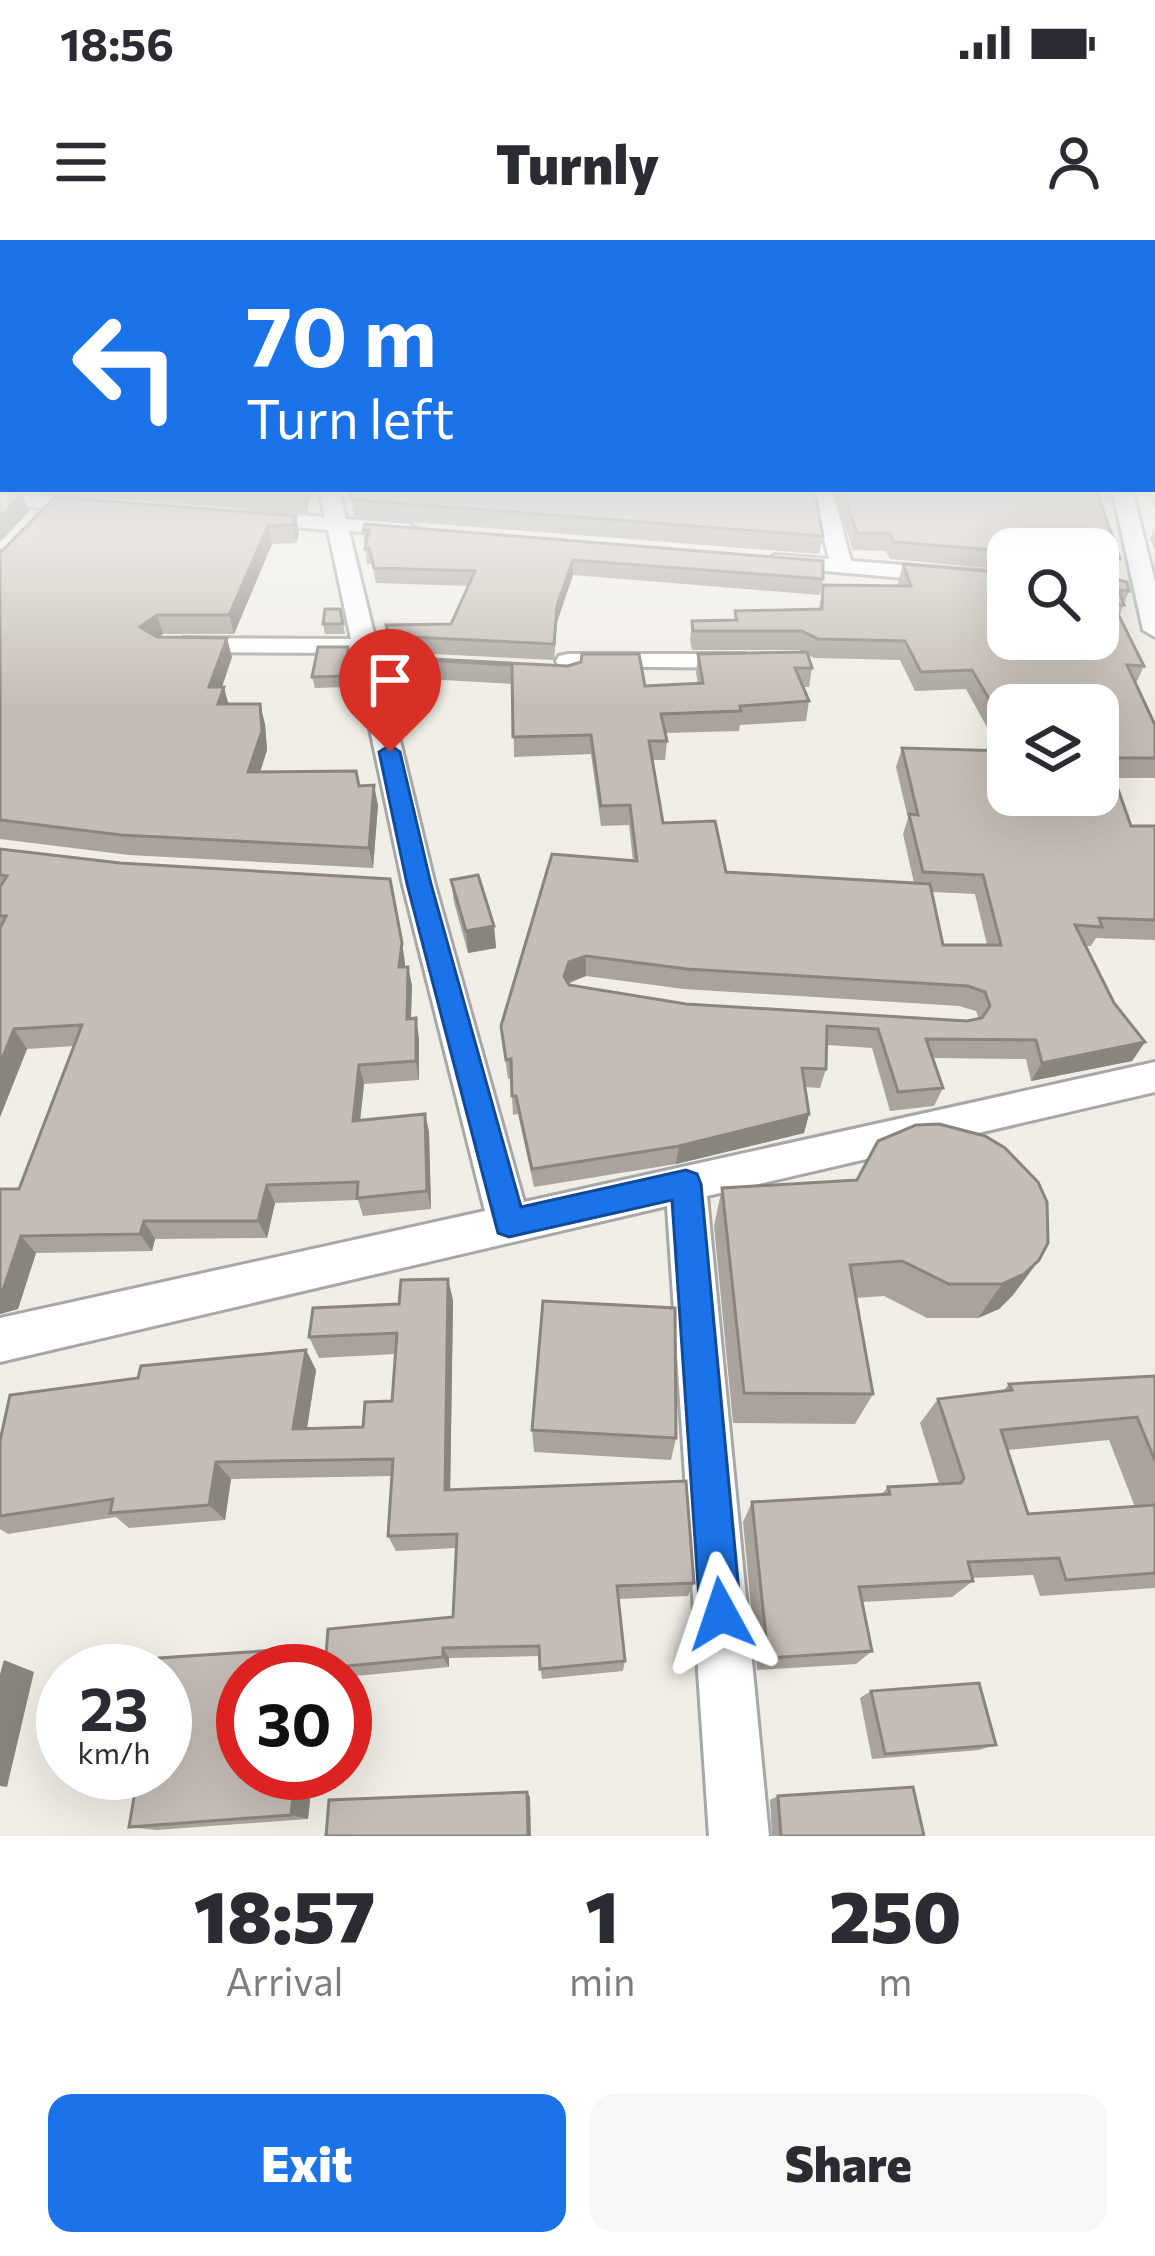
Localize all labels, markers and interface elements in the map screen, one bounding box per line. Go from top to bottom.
text: 18:56 [60,15,174,70]
icon: menu [48,129,114,195]
text: Turnly [496,129,659,195]
icon: person [1041,129,1107,195]
text: 70 m [246,282,437,384]
icon: left [48,288,204,444]
text: Turn left [246,384,454,450]
map controls [987,528,1119,816]
button: search [987,528,1119,660]
pin [339,629,441,752]
icon: arrive [357,647,423,713]
button: layers [987,684,1119,816]
position arrow [658,1551,784,1677]
speed limit sign: 30 [216,1644,372,1800]
text: 23 [79,1670,149,1743]
text: km/h [78,1733,150,1770]
text: 18:57 [194,1870,375,1958]
text: 1 [585,1870,619,1958]
text: 250 [829,1870,961,1958]
text: Arrival [225,1956,343,2004]
text: min [569,1956,635,2004]
text: m [878,1956,912,2004]
button: Exit [48,2094,566,2232]
button: Share [590,2094,1107,2232]

